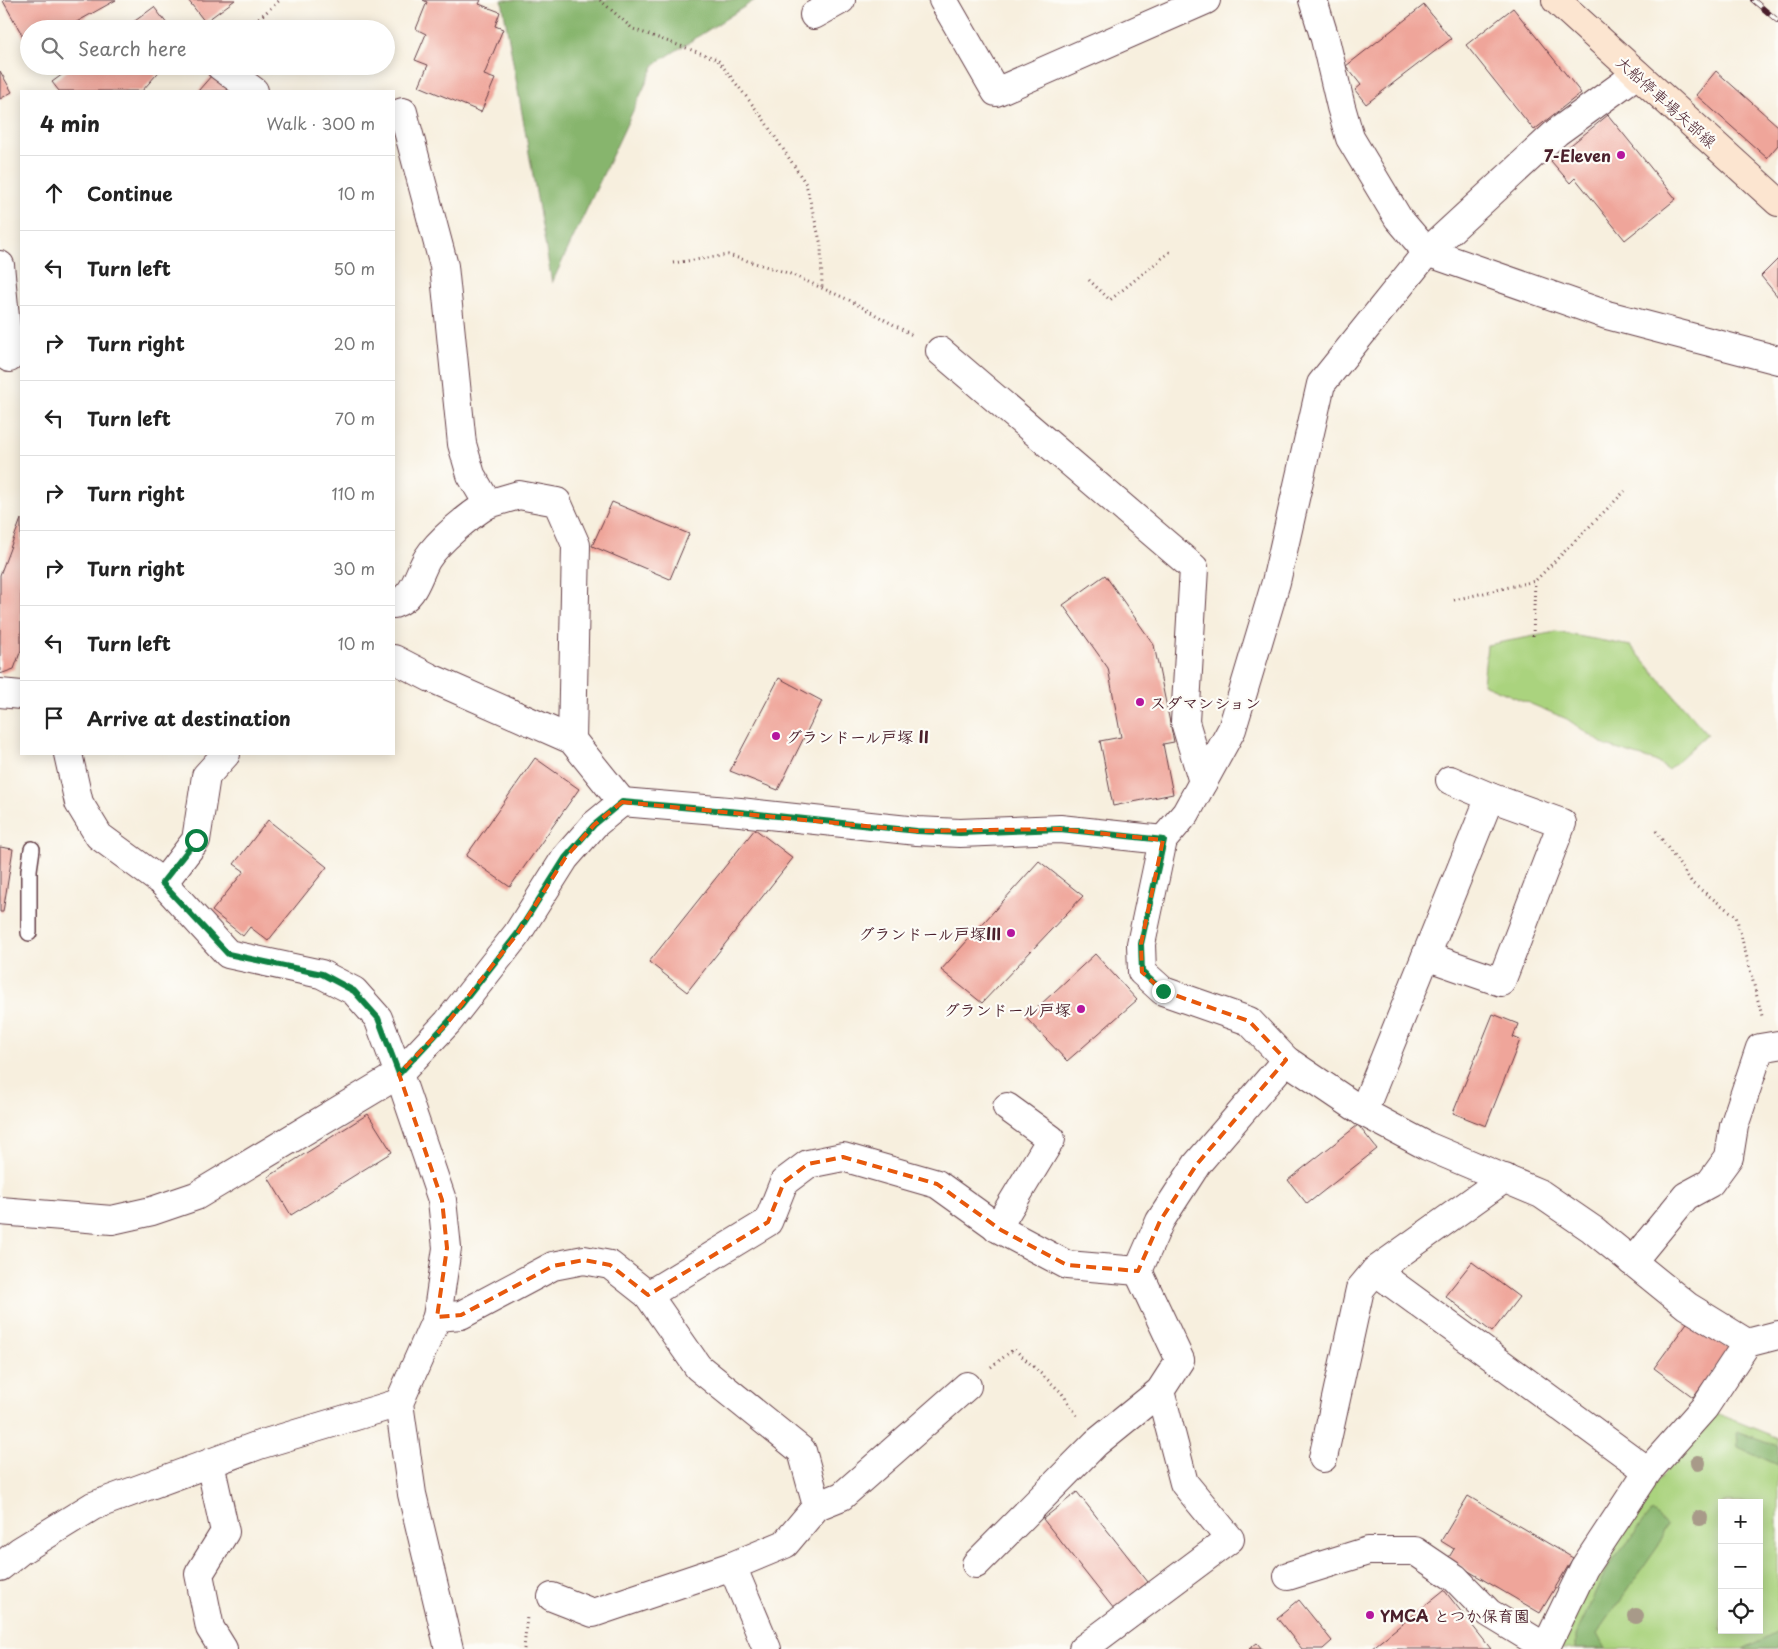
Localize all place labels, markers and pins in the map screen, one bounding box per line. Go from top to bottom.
place label: 7-Eleven [1544,143,1611,167]
marker: 7-Eleven [1615,149,1627,161]
place label: スダマンション [1150,690,1261,714]
marker: スダマンション [1134,696,1146,708]
place label: グランドール戸塚 II [786,724,929,748]
marker: グランドール戸塚 II [770,730,782,742]
place label: グランドール戸塚III [859,921,1001,945]
marker: グランドール戸塚III [1005,927,1017,939]
place label: グランドール戸塚 [944,997,1071,1021]
marker: グランドール戸塚 [1075,1003,1087,1015]
place label: YMCA とつか保育園 [1380,1603,1530,1627]
marker: YMCA とつか保育園 [1364,1609,1376,1621]

